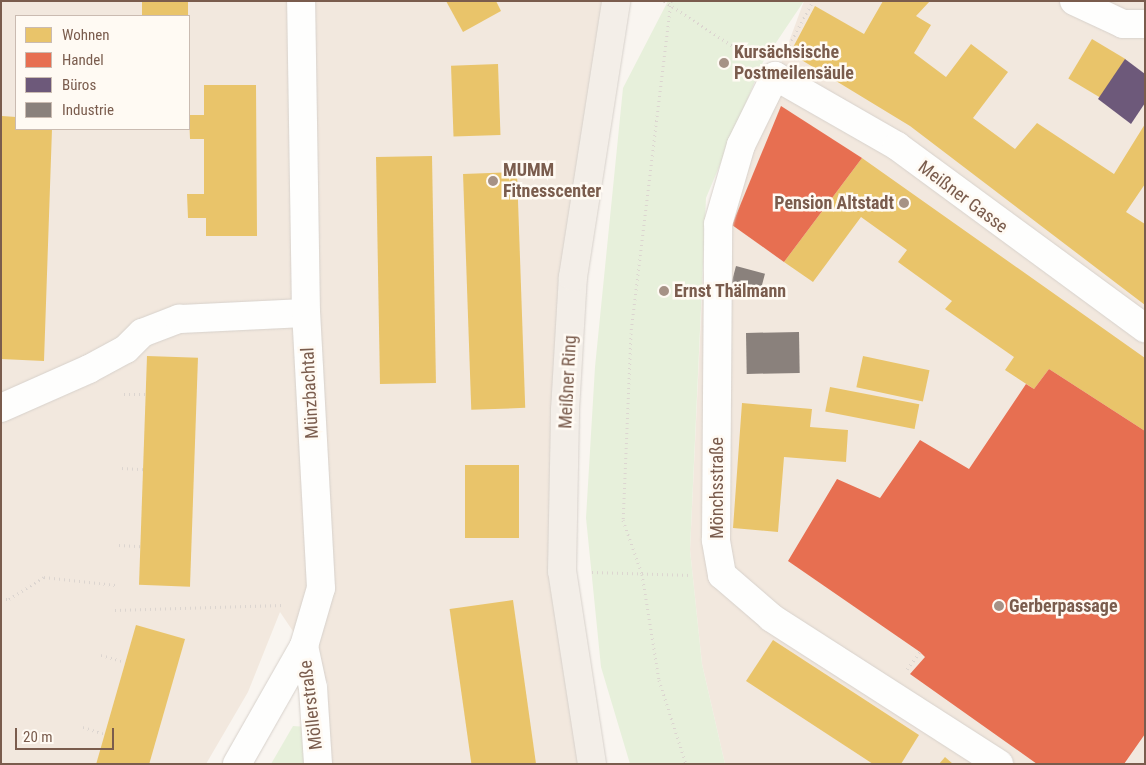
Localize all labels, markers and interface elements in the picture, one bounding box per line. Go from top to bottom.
legend [15,15,190,130]
text: Wohnen [62,26,110,44]
place label: Kursächsische Postmeilensäule [734,42,854,84]
text: Handel [62,51,104,69]
marker: Kursächsische Postmeilensäule [718,57,730,69]
text: Büros [62,76,96,94]
text: Industrie [62,101,114,119]
street label: Meißner Gasse [914,156,1012,238]
place label: MUMM Fitnesscenter [503,160,601,202]
marker: MUMM Fitnesscenter [487,175,499,187]
place label: Pension Altstadt [774,192,894,214]
marker: Pension Altstadt [898,197,910,209]
place label: Ernst Thälmann [674,280,787,302]
marker: Ernst Thälmann [658,285,670,297]
street label: Meißner Ring [555,335,581,429]
street label: Münzbachtal [297,347,323,439]
street label: Mönchsstraße [706,437,728,539]
place label: Gerberpassage [1009,595,1117,617]
marker: Gerberpassage [993,600,1005,612]
street label: Möllerstraße [295,659,327,751]
scale bar [18,718,116,750]
text: 20 m [23,728,53,746]

